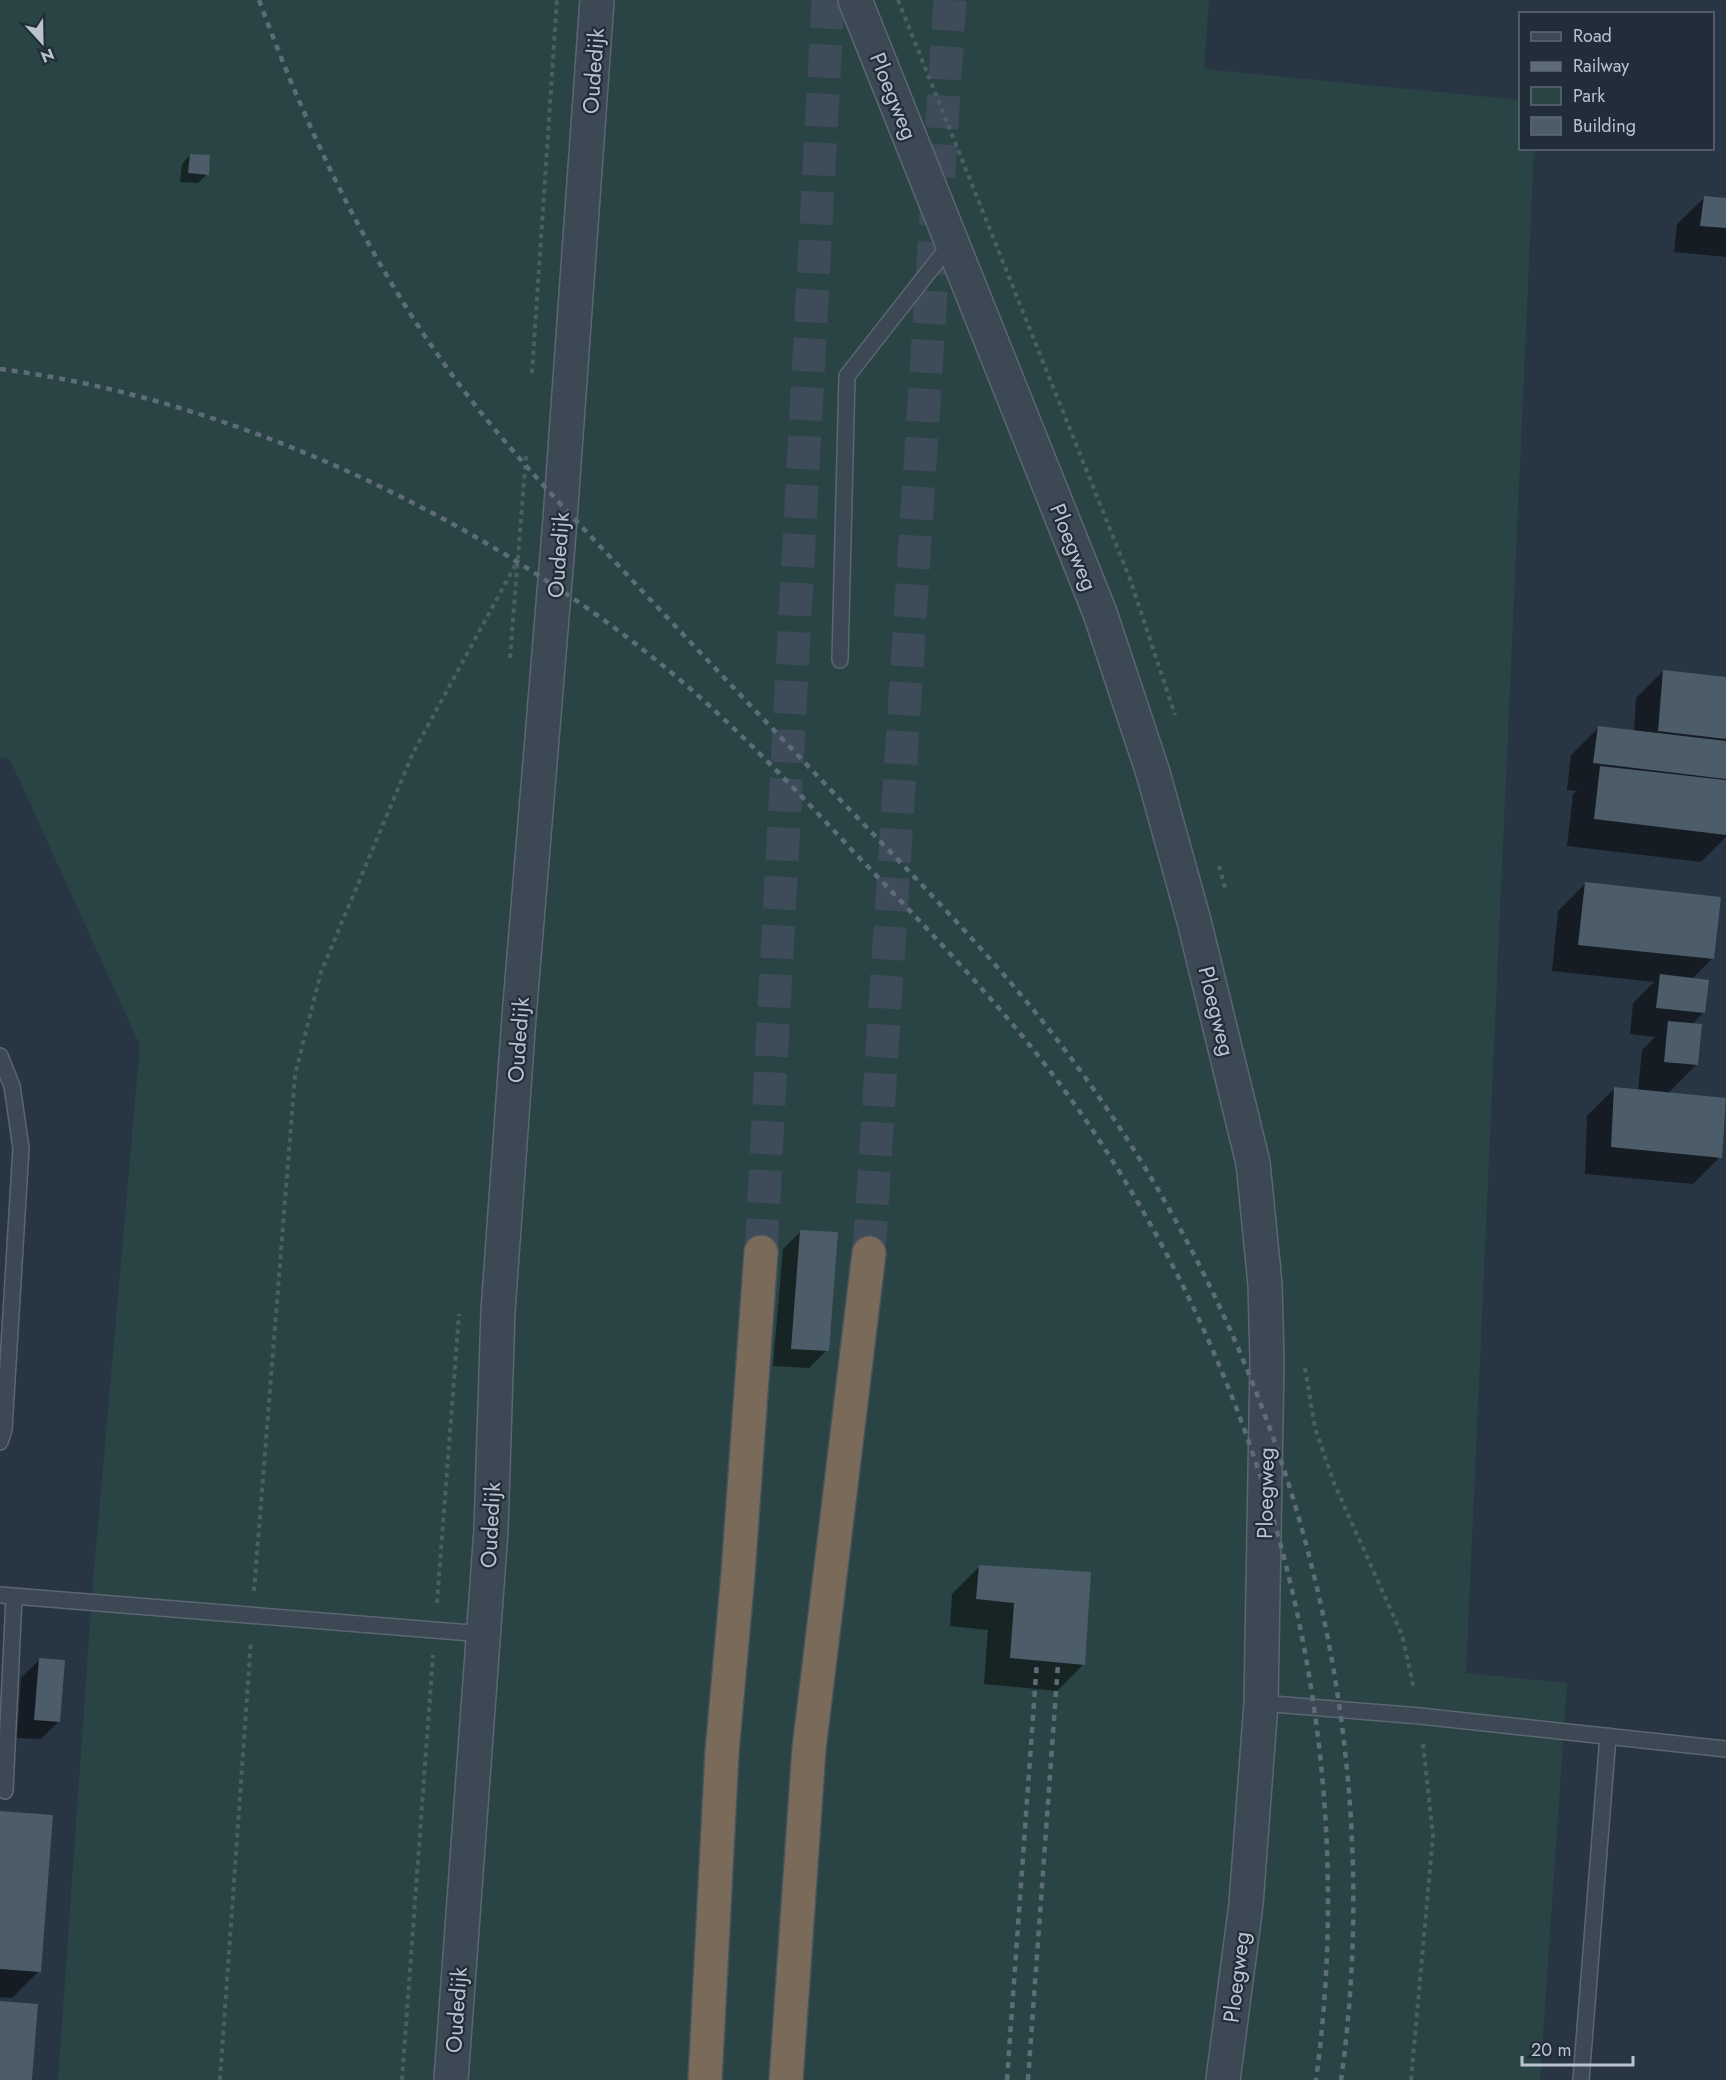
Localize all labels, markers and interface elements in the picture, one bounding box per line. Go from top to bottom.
north arrow [12,12,72,72]
legend [1519,12,1714,150]
text: Road [1573,23,1612,49]
street label: Oudedijk [574,27,612,115]
text: N [37,42,58,68]
street label: Ploegweg [862,48,926,144]
text: Railway [1573,53,1629,79]
text: Park [1573,83,1605,109]
text: Building [1573,113,1636,139]
street label: Ploegweg [1042,499,1106,595]
street label: Oudedijk [539,511,577,599]
street label: Ploegweg [1190,963,1244,1059]
street label: Oudedijk [499,996,537,1084]
street label: Ploegweg [1248,1447,1282,1539]
street label: Oudedijk [472,1481,508,1569]
street label: Ploegweg [1215,1930,1257,2024]
street label: Oudedijk [437,1966,475,2054]
scale bar [1522,2029,1633,2067]
text: 20 m [1531,2037,1571,2063]

